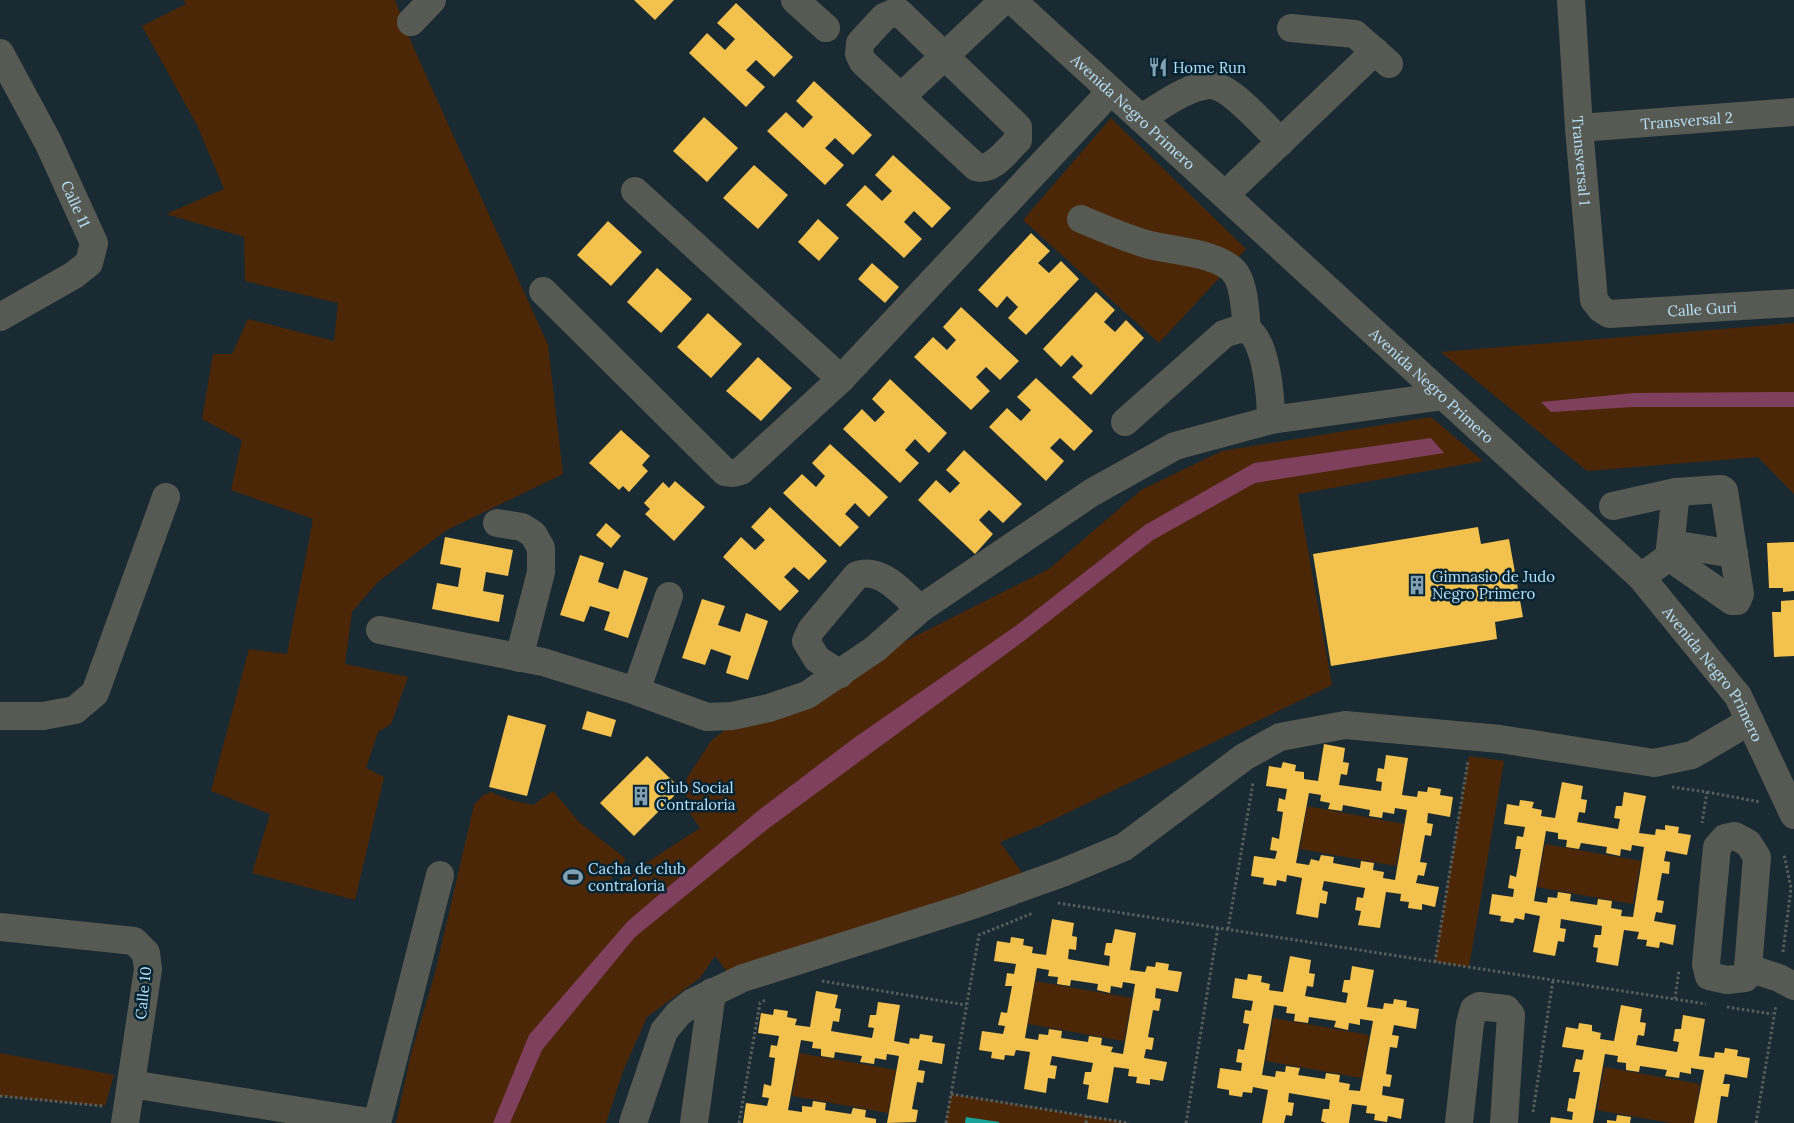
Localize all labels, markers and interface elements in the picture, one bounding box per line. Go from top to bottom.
street label: Avenida Negro Primero [1067,49,1200,173]
restaurant icon: Home Run [1147,56,1169,78]
place label: Home Run [1173,58,1246,77]
street label: Transversal 2 [1640,107,1734,133]
street label: Transversal 1 [1569,115,1595,206]
street label: Calle 11 [57,177,95,230]
street label: Calle Guri [1667,297,1737,320]
street label: Avenida Negro Primero [1365,323,1498,447]
place label: Gimnasio de Judo Negro Primero [1432,567,1555,603]
building icon: Gimnasio de Judo Negro Primero [1406,574,1428,596]
street label: Avenida Negro Primero [1659,602,1768,745]
place label: Club Social Contraloria [656,778,736,814]
building icon: Club Social Contraloria [630,785,652,807]
place label: Cacha de club contraloria [588,859,686,895]
sports icon: Cacha de club contraloria [562,866,584,888]
street label: Calle 10 [131,966,155,1020]

